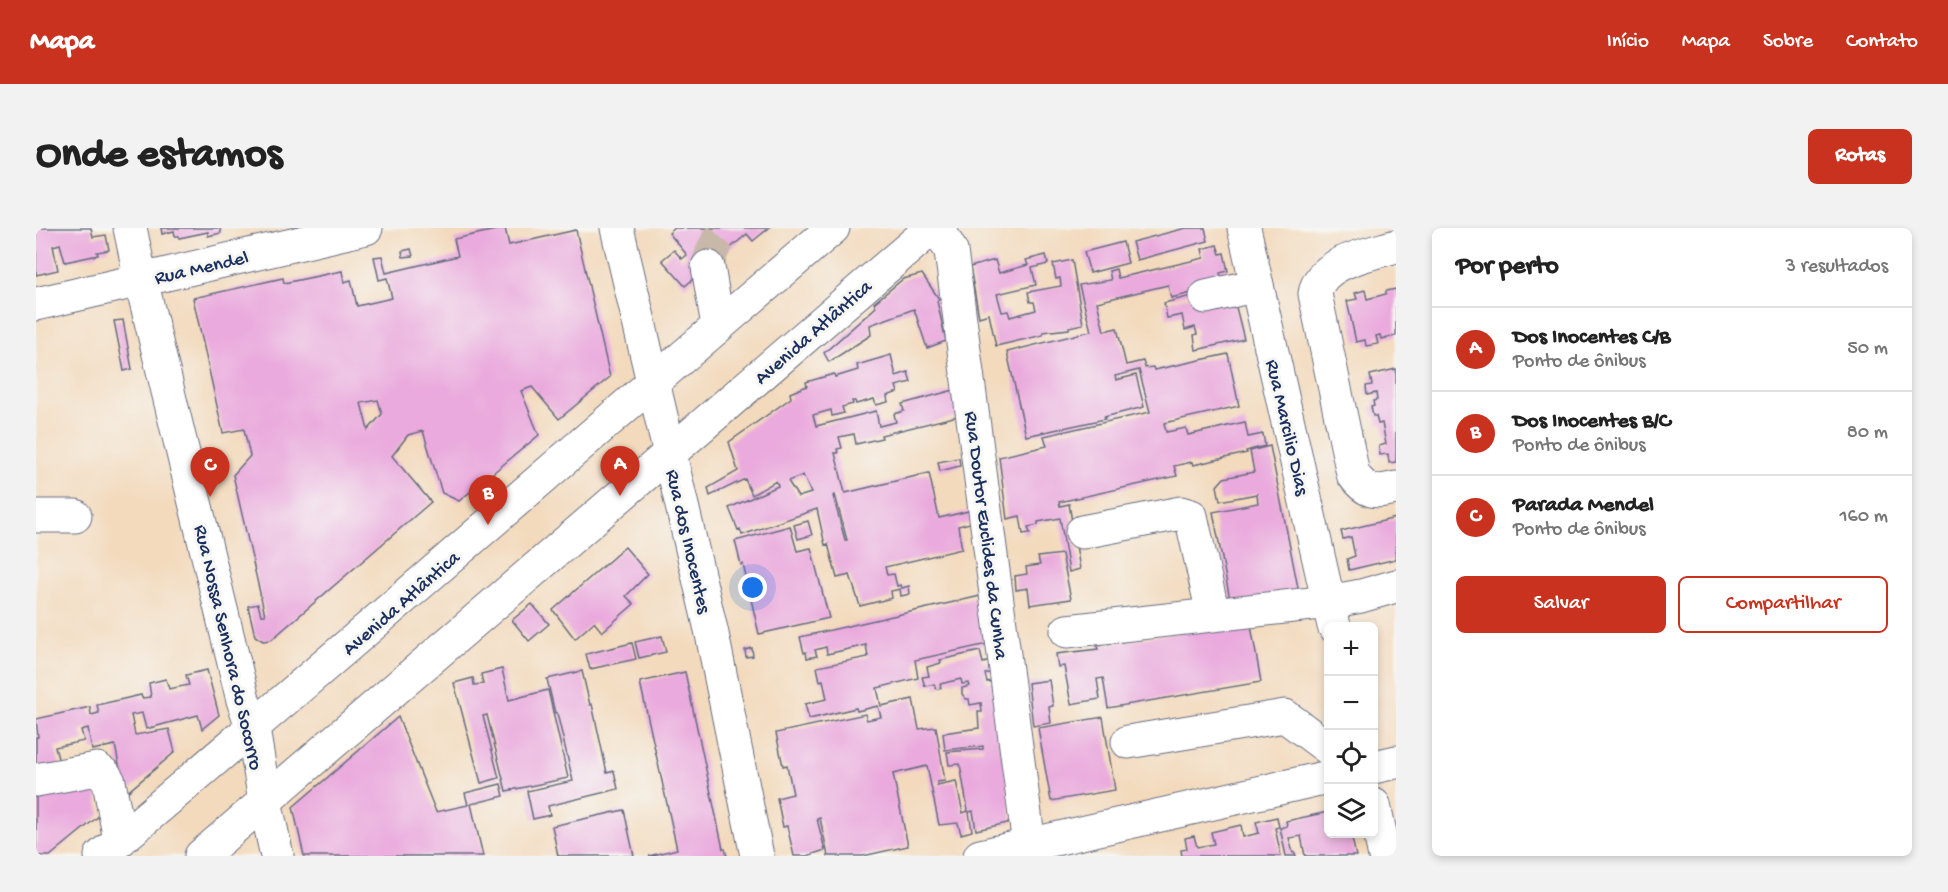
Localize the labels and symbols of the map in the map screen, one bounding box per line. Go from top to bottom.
street label: Rua Mendel [152,247,251,291]
street label: Avenida Atlântica [751,276,878,391]
street label: Rua Marcilio Dias [1259,358,1313,499]
street label: Rua Doutor Euclides da Cunha [958,410,1011,662]
pin: A [600,446,640,496]
pin: C [190,448,230,497]
street label: Rua dos Inocentes [659,468,714,617]
pin: B [468,476,508,525]
street label: Rua Nossa Senhora do Socorro [187,523,266,773]
street label: Avenida Atlântica [339,547,466,662]
your location [738,573,767,602]

